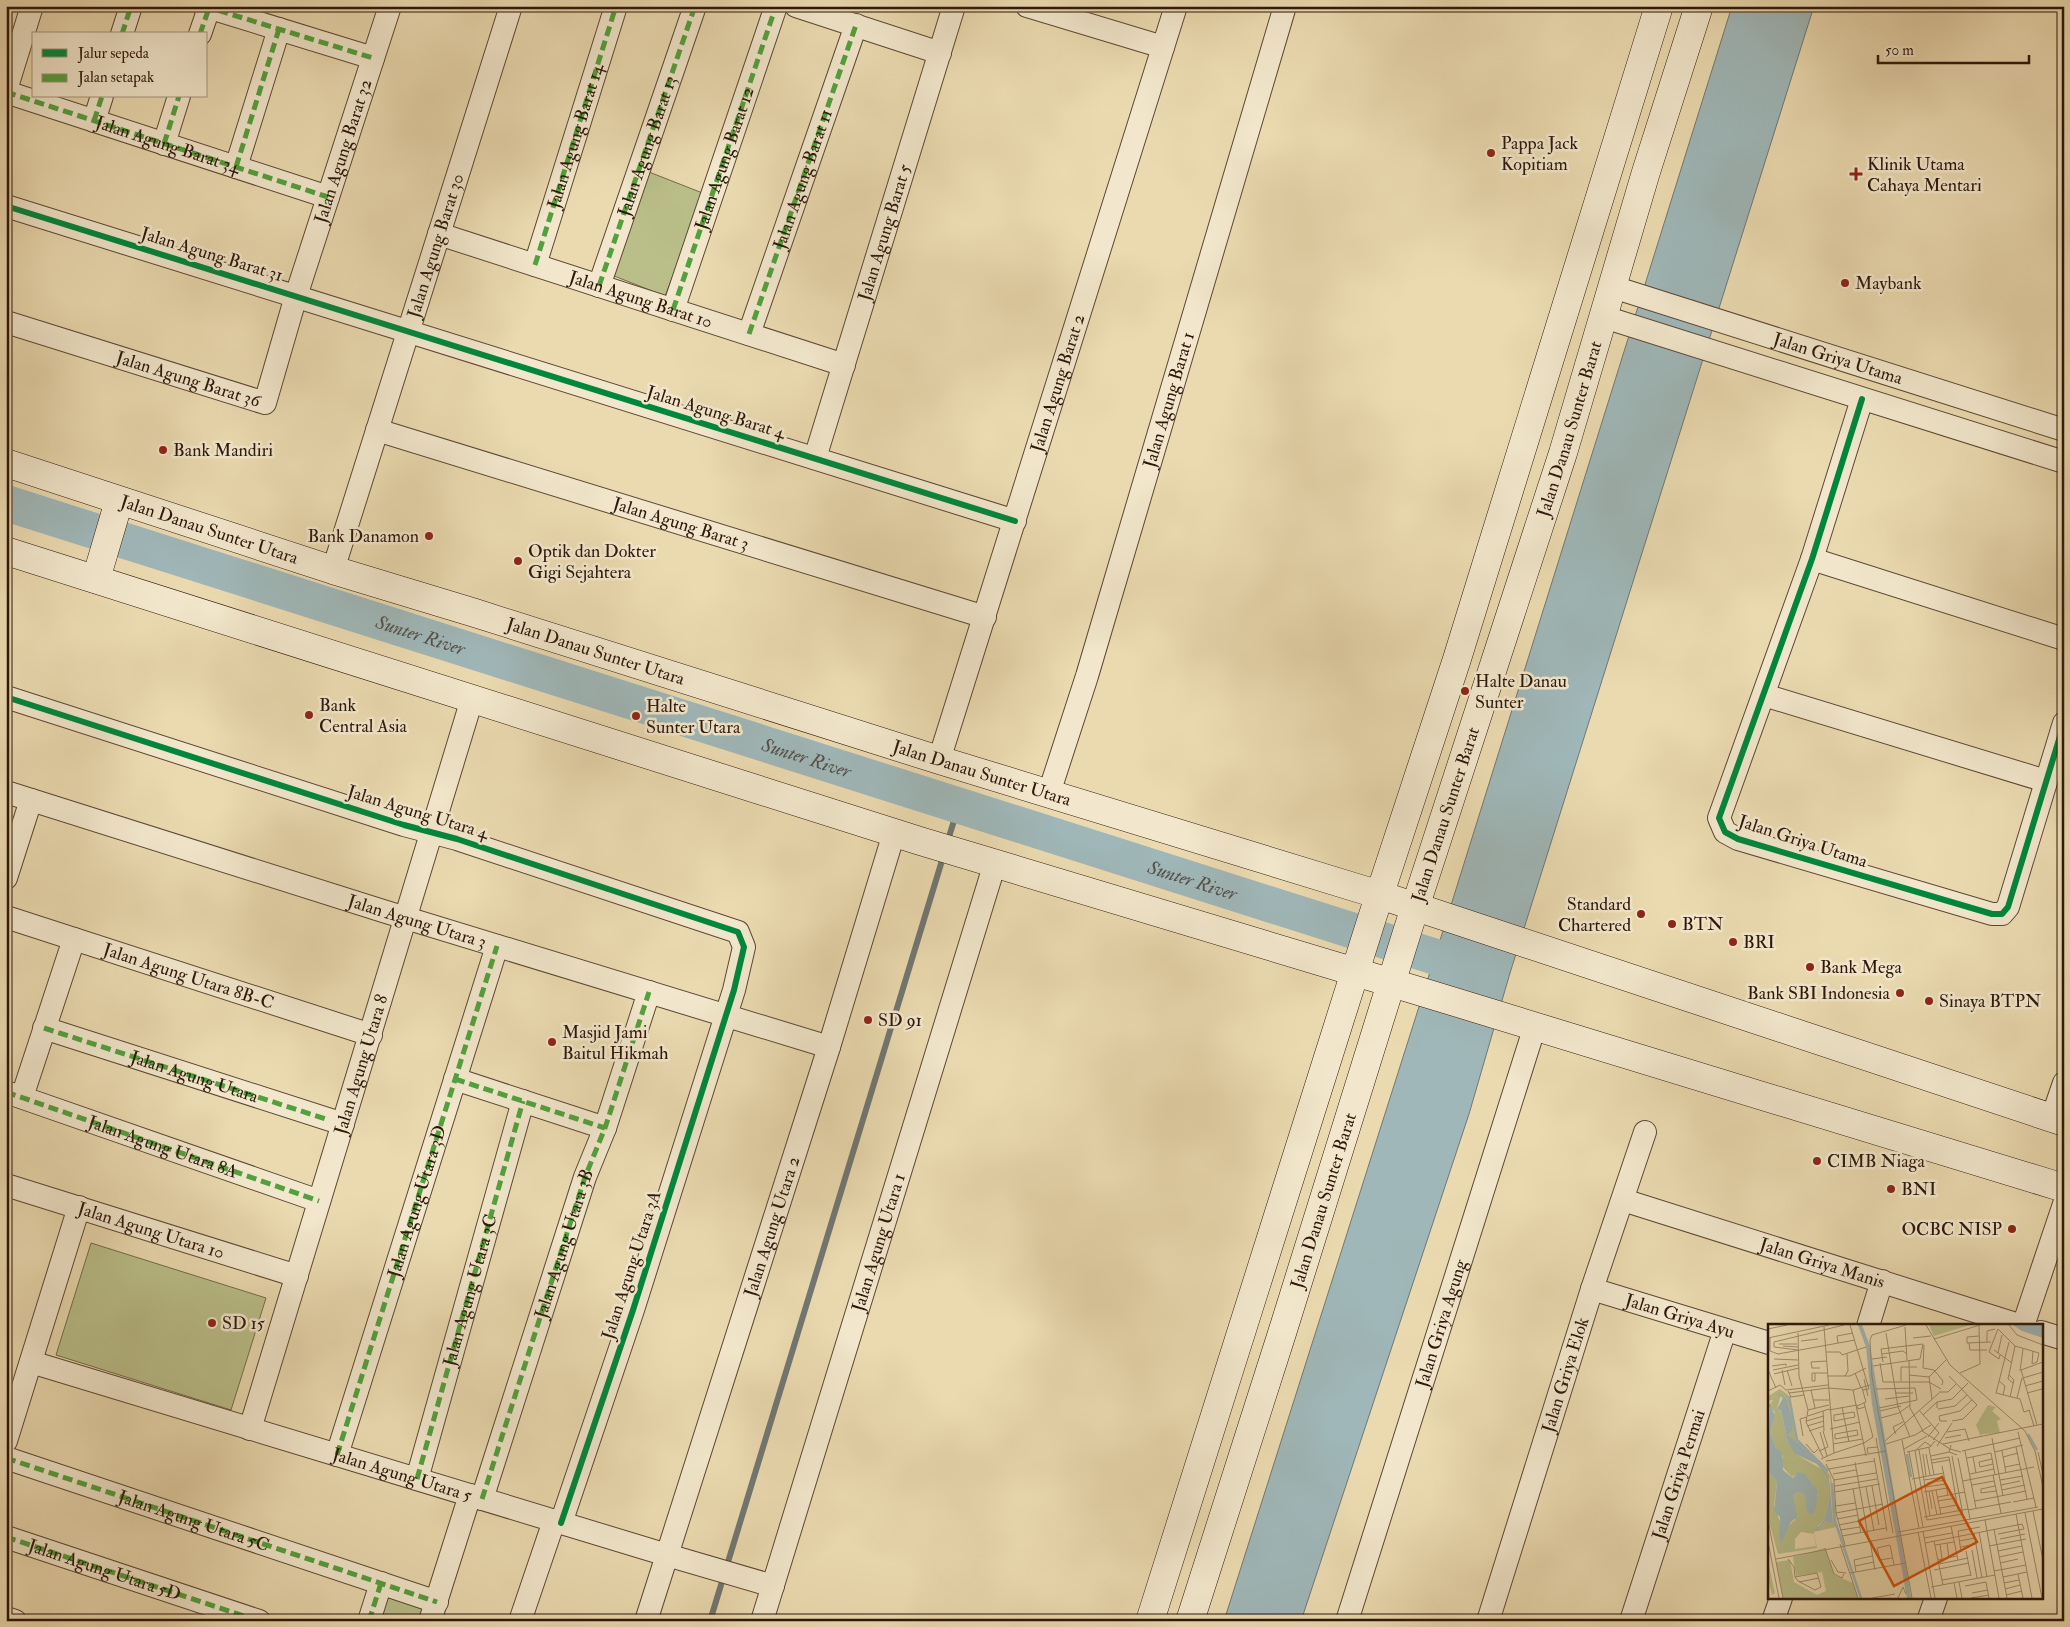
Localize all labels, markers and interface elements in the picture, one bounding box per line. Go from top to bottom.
legend [32,32,208,98]
scale bar [1878,32,2029,64]
text: 50 m [1885,41,1914,60]
text: Jalur sepeda [77,44,150,64]
street label: Jalan Agung Barat 14 [542,60,610,212]
text: Jalan setapak [77,68,154,88]
street label: Jalan Agung Barat 13 [612,73,682,221]
street label: Jalan Agung Barat 32 [309,76,378,227]
street label: Jalan Agung Barat 12 [690,84,760,234]
street label: Jalan Agung Barat 11 [768,106,838,253]
street label: Jalan Agung Barat 34 [91,111,244,180]
place label: Pappa Jack Kopitiam [1501,132,1578,176]
marker: Pappa Jack Kopitiam [1485,147,1497,159]
place label: Klinik Utama Cahaya Mentari [1867,153,1982,197]
street label: Jalan Agung Barat 5 [853,161,917,305]
marker: Klinik Utama Cahaya Mentari [1849,167,1863,181]
street label: Jalan Agung Barat 30 [402,171,469,322]
street label: Jalan Agung Barat 31 [137,222,286,287]
street label: Jalan Agung Barat 10 [565,265,715,334]
place label: Maybank [1855,272,1922,295]
marker: Maybank [1839,277,1851,289]
street label: Jalan Agung Barat 2 [1025,312,1090,456]
street label: Jalan Griya Utama [1769,327,1906,390]
street label: Jalan Agung Barat 1 [1138,329,1200,472]
street label: Jalan Danau Sunter Barat [1532,338,1607,521]
street label: Jalan Agung Barat 36 [112,346,264,413]
street label: Jalan Agung Barat 4 [643,380,789,445]
place label: Bank Mandiri [173,439,273,462]
marker: Bank Mandiri [157,444,169,456]
street label: Jalan Danau Sunter Utara [116,490,302,570]
street label: Jalan Agung Barat 3 [609,492,752,556]
place label: Bank Danamon [308,525,419,548]
marker: Bank Danamon [423,530,435,542]
place label: Optik dan Dokter Gigi Sejahtera [528,540,656,584]
marker: Optik dan Dokter Gigi Sejahtera [512,555,524,567]
water label: Sunter River [372,610,469,661]
street label: Jalan Danau Sunter Utara [503,612,688,691]
place label: Halte Danau Sunter [1475,670,1567,714]
marker: Halte Danau Sunter [1459,685,1471,697]
place label: Bank Central Asia [319,694,408,738]
place label: Halte Sunter Utara [646,695,741,739]
marker: Bank Central Asia [303,709,315,721]
marker: Halte Sunter Utara [630,710,642,722]
street label: Jalan Danau Sunter Barat [1406,724,1485,906]
water label: Sunter River [758,732,855,784]
street label: Jalan Danau Sunter Utara [889,735,1074,812]
street label: Jalan Agung Utara 4 [343,780,493,845]
street label: Jalan Griya Utama [1734,809,1871,873]
water label: Sunter River [1144,855,1241,906]
street label: Jalan Agung Utara 3 [344,889,489,954]
place label: Standard Chartered [1558,893,1631,937]
marker: Standard Chartered [1635,908,1647,920]
place label: BTN [1682,913,1723,936]
marker: BTN [1666,918,1678,930]
place label: BRI [1743,931,1775,954]
marker: BRI [1727,936,1739,948]
street label: Jalan Agung Utara 8B-C [99,938,277,1015]
place label: Bank Mega [1820,956,1902,979]
marker: Bank Mega [1804,961,1816,973]
place label: Bank SBI Indonesia [1747,982,1891,1005]
marker: Bank SBI Indonesia [1894,987,1906,999]
place label: Sinaya BTPN [1939,990,2041,1013]
street label: Jalan Agung Utara 8 [329,992,393,1139]
marker: Sinaya BTPN [1923,995,1935,1007]
place label: SD 91 [878,1009,922,1032]
marker: SD 91 [862,1014,874,1026]
place label: Masjid Jami Baitul Hikmah [562,1021,669,1065]
marker: Masjid Jami Baitul Hikmah [546,1036,558,1048]
street label: Jalan Agung Utara [126,1045,262,1109]
street label: Jalan Agung Utara 8A [84,1110,241,1184]
street label: Jalan Danau Sunter Barat [1285,1110,1362,1292]
street label: Jalan Agung Utara 3D [382,1122,452,1281]
place label: CIMB Niaga [1827,1150,1925,1173]
street label: Jalan Agung Utara 2 [739,1154,805,1301]
marker: CIMB Niaga [1811,1155,1823,1167]
street label: Jalan Agung Utara 3B [529,1166,599,1323]
street label: Jalan Agung Utara 1 [846,1171,911,1316]
place label: BNI [1901,1178,1936,1201]
marker: BNI [1885,1183,1897,1195]
street label: Jalan Agung Utara 3A [596,1187,667,1343]
street label: Jalan Agung Utara 10 [74,1197,227,1265]
street label: Jalan Agung Utara 3C [438,1212,503,1370]
place label: OCBC NISP [1901,1218,2002,1241]
marker: OCBC NISP [2006,1223,2018,1235]
street label: Jalan Griya Manis [1756,1233,1888,1294]
street label: Jalan Griya Agung [1410,1256,1473,1391]
street label: Jalan Griya Ayu [1621,1288,1737,1344]
place label: SD 15 [222,1312,265,1335]
street label: Jalan Griya Elok [1536,1314,1595,1437]
marker: SD 15 [206,1317,218,1329]
inset map [1768,1324,2042,1600]
street label: Jalan Griya Permai [1647,1406,1711,1544]
street label: Jalan Agung Utara 5 [328,1443,475,1507]
street label: Jalan Agung Utara 5C [114,1485,272,1557]
street label: Jalan Agung Utara 5D [24,1534,184,1606]

